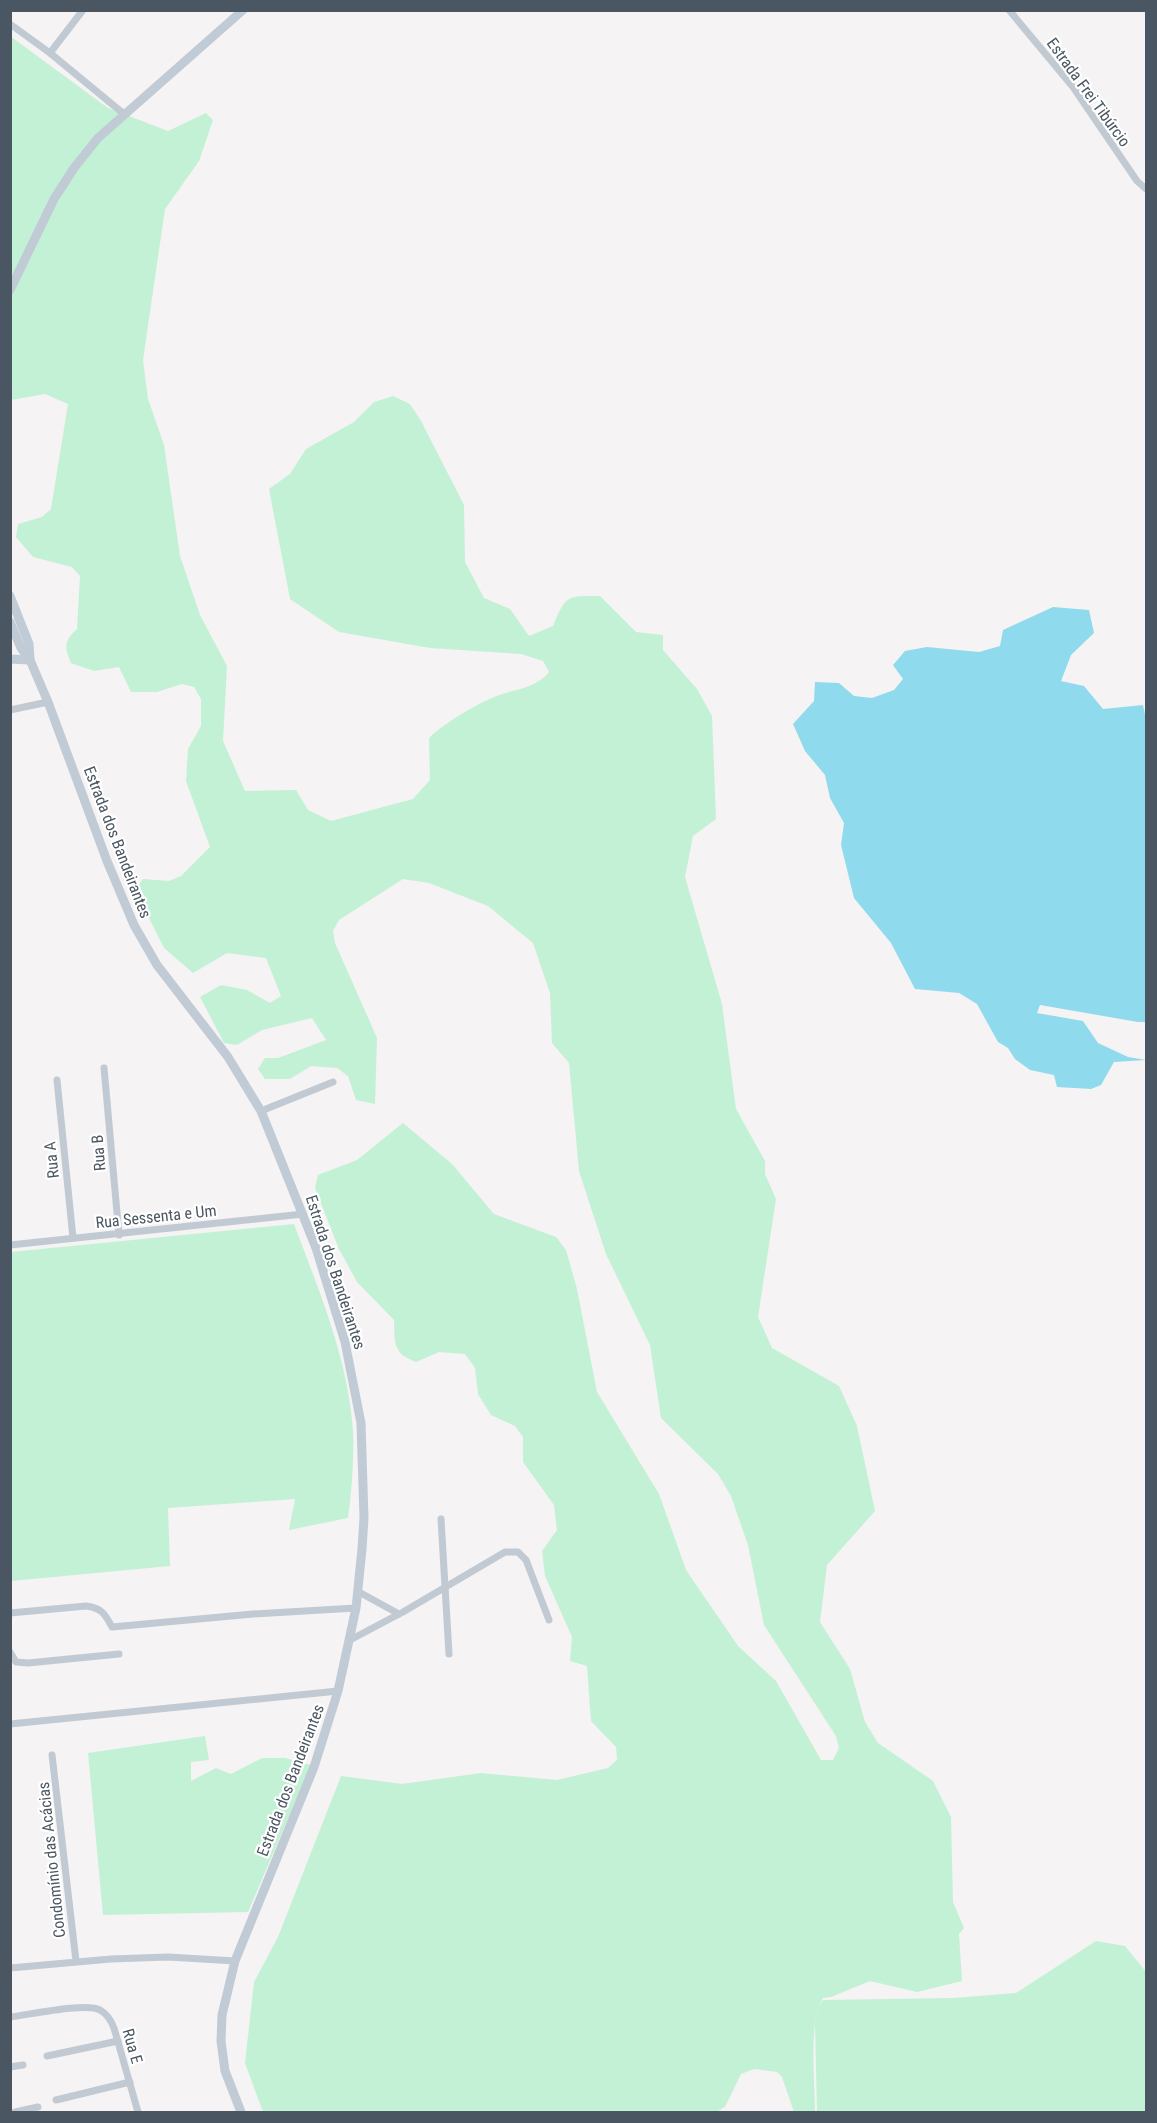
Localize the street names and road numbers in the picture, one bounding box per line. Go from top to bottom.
street label: Estrada Frei Tibúrcio [1043,34,1134,150]
street label: Estrada dos Bandeirantes [80,764,155,921]
street label: Rua B [87,1134,110,1172]
street label: Rua A [40,1141,63,1179]
street label: Estrada dos Bandeirantes [302,1193,369,1352]
street label: Rua Sessenta e Um [95,1201,217,1232]
street label: Estrada dos Bandeirantes [253,1702,328,1859]
street label: Condomínio das Acácias [34,1781,69,1939]
street label: Rua E [118,2026,147,2066]

